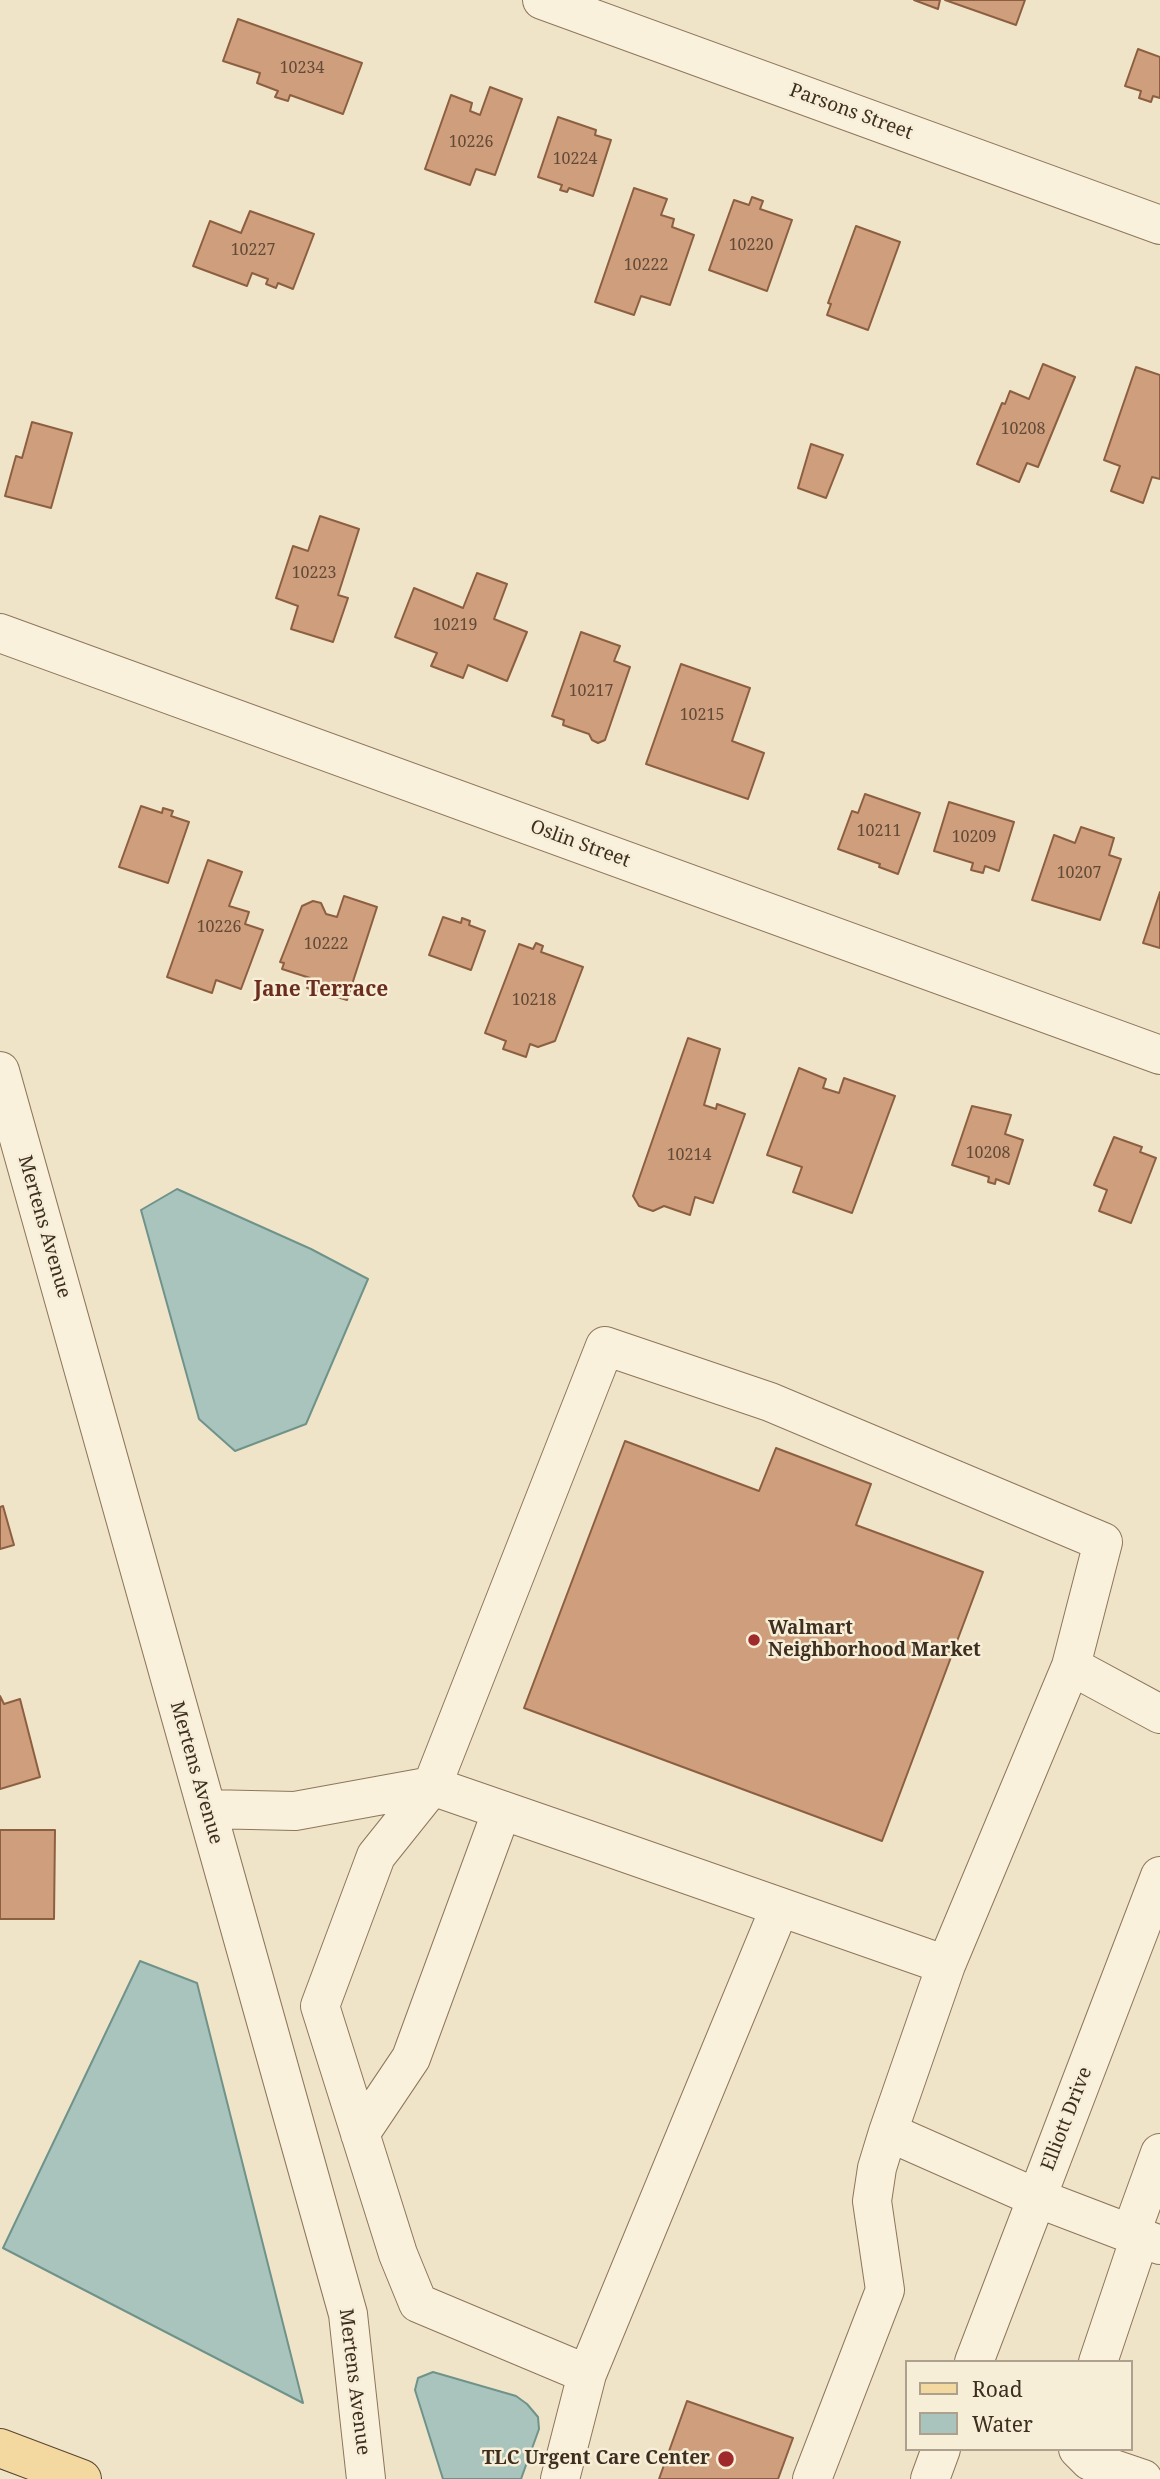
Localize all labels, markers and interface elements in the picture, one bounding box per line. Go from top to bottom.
house number: 10234 [280,58,324,78]
street label: Parsons Street [786,79,916,145]
house number: 10226 [449,132,493,152]
house number: 10224 [553,149,597,169]
house number: 10220 [729,235,773,255]
house number: 10227 [231,240,275,260]
house number: 10222 [624,255,668,275]
house number: 10208 [1001,419,1045,439]
house number: 10223 [292,563,336,583]
house number: 10219 [433,615,477,635]
house number: 10217 [569,681,613,701]
house number: 10215 [680,705,724,725]
street label: Oslin Street [527,815,633,873]
house number: 10211 [857,821,901,841]
house number: 10209 [952,827,996,847]
house number: 10207 [1057,863,1101,883]
house number: 10226 [197,917,241,937]
house number: 10222 [304,934,348,954]
district label: Jane Terrace [254,977,388,1003]
house number: 10218 [512,990,556,1010]
house number: 10208 [966,1143,1010,1163]
house number: 10214 [667,1145,711,1165]
street label: Mertens Avenue [13,1153,75,1301]
place label: Walmart Neighborhood Market [768,1618,981,1662]
marker: Walmart Neighborhood Market [746,1632,762,1648]
street label: Mertens Avenue [165,1699,227,1847]
street label: Elliott Drive [1037,2064,1097,2174]
street label: Mertens Avenue [334,2307,374,2457]
legend [904,2360,1132,2451]
text: Road [972,2375,1023,2403]
text: Water [972,2410,1033,2438]
place label: TLC Urgent Care Center [482,2448,710,2470]
marker: TLC Urgent Care Center [716,2449,736,2469]

